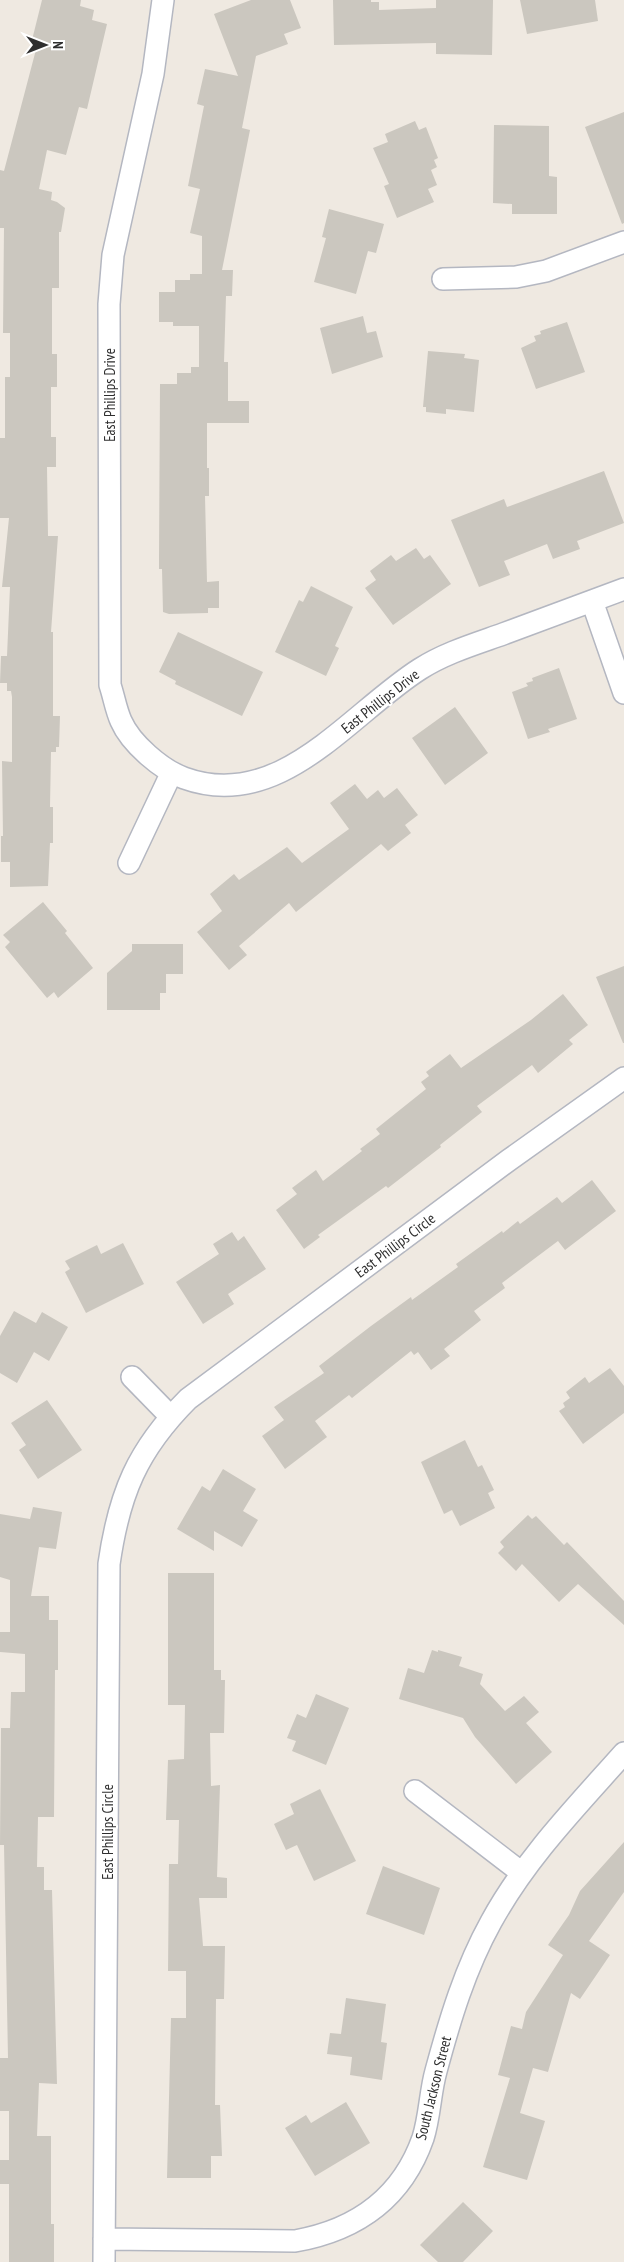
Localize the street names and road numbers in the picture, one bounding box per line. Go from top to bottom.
street label: East Phillips Drive [100,348,119,442]
street label: East Phillips Drive [337,665,423,737]
street label: East Phillips Circle [351,1209,439,1281]
street label: East Phillips Circle [98,1784,117,1880]
street label: South Jackson Street [411,2034,455,2142]

